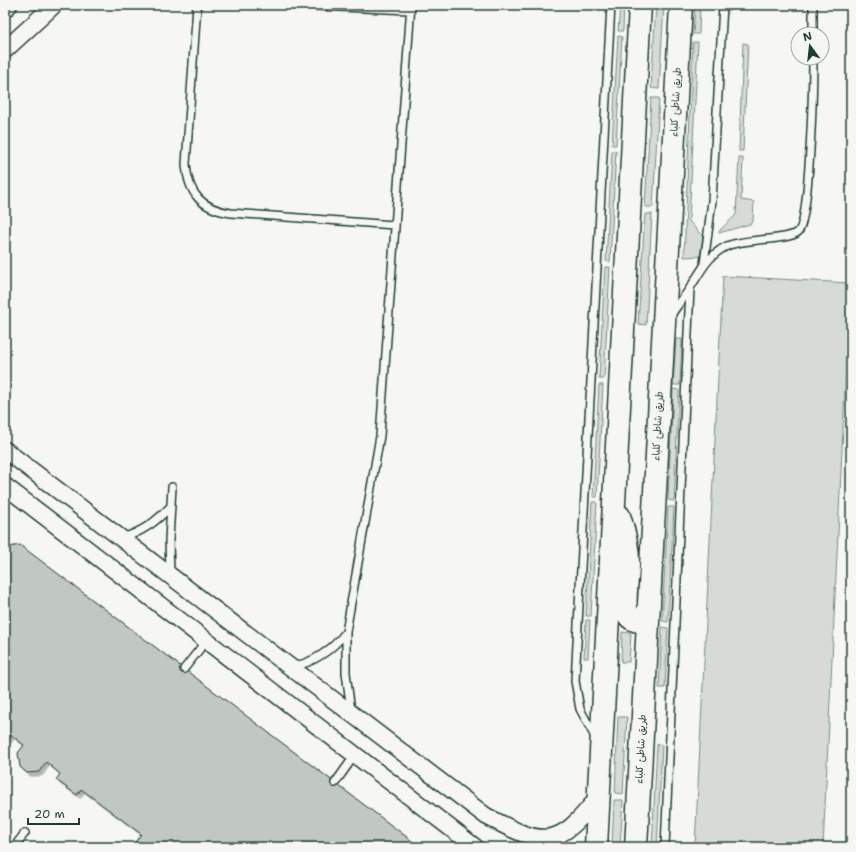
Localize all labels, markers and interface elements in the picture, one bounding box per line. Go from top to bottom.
north arrow [790,26,830,66]
text: N [801,28,814,45]
street label: طريق شاطئ كلباء [667,67,685,137]
street label: طريق شاطئ كلباء [649,391,667,461]
street label: طريق شاطئ كلباء [632,714,650,784]
scale bar [28,800,79,826]
text: 20 m [34,806,65,822]

